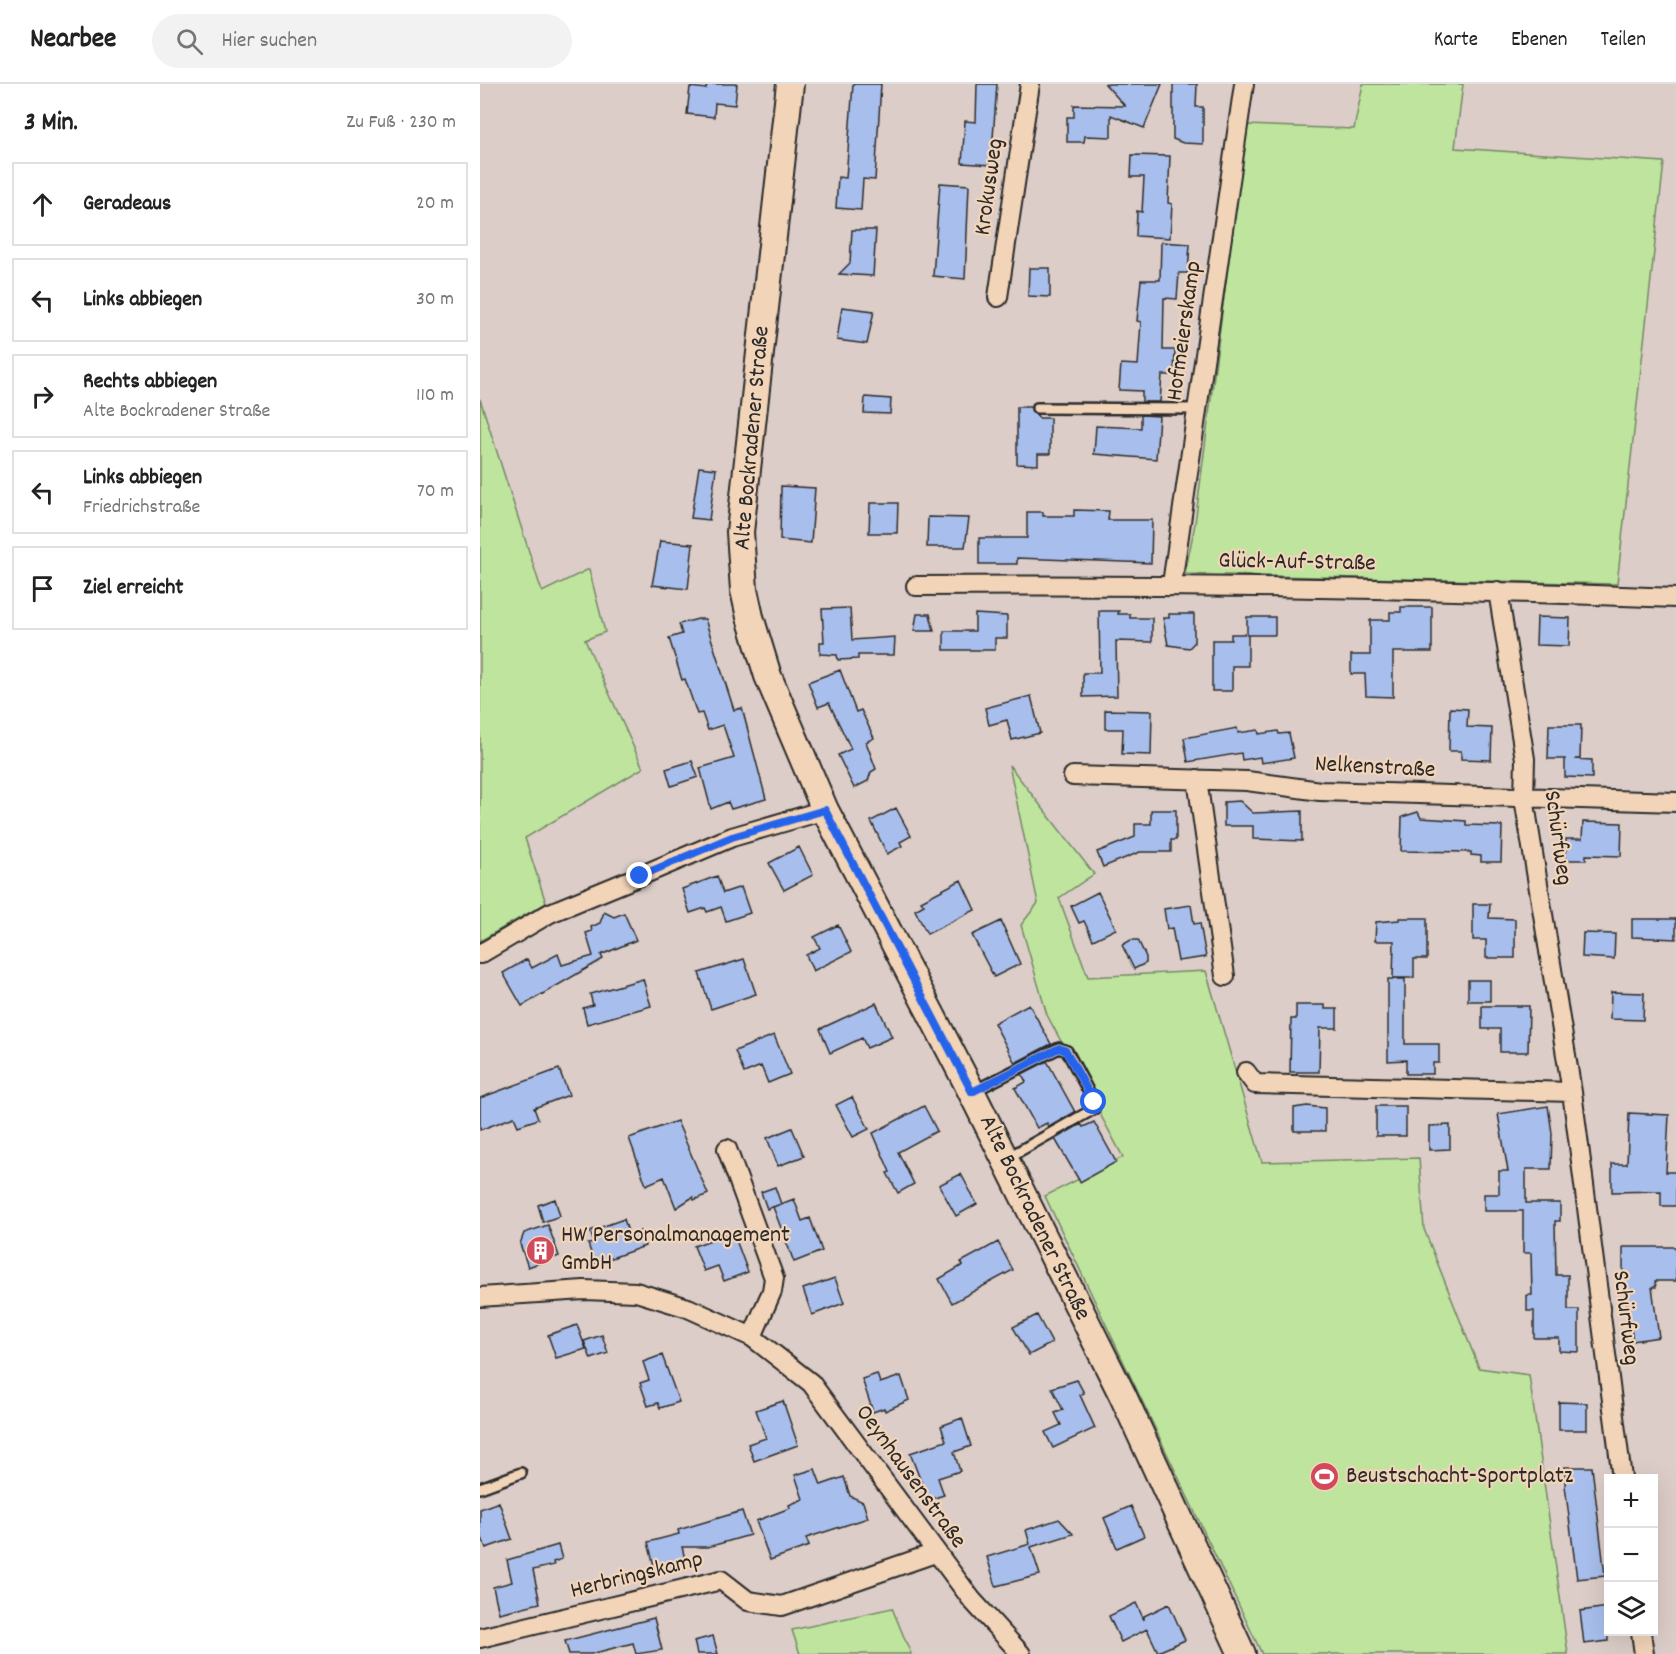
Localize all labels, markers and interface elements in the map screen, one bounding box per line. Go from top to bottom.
search box [152,14,572,68]
text: Nearbee [30,21,116,61]
icon: search [173,25,206,58]
text: Hier suchen [221,26,317,57]
text: Karte [1434,26,1478,56]
text: Ebenen [1511,26,1568,56]
text: Teilen [1601,26,1646,56]
text: 3 Min. [24,105,78,142]
text: Zu Fuß · 230 m [346,109,456,137]
street label: Krokusweg [966,136,1014,238]
icon: ahead [26,188,59,221]
text: Geradeaus [83,189,171,220]
text: 20 m [416,190,454,218]
street label: Hofmeierskamp [1158,259,1212,403]
icon: left [26,284,59,317]
text: Links abbiegen [83,285,202,316]
text: 30 m [416,286,454,314]
street label: Alte Bockradener Straße [726,325,780,551]
text: Rechts abbiegen [83,367,217,398]
icon: right [26,380,59,413]
text: 110 m [416,382,454,410]
text: Alte Bockradener Straße [83,398,270,426]
text: Links abbiegen [83,463,202,494]
icon: left [26,476,59,509]
text: 70 m [417,478,454,506]
text: Friedrichstraße [83,494,200,522]
street label: Glück-Auf-Straße [1218,545,1376,581]
icon: arrive [26,572,59,605]
text: Ziel erreicht [83,573,183,604]
street label: Nelkenstraße [1314,748,1436,788]
street label: Schürfweg [1534,788,1580,888]
route end [626,862,652,888]
route start [1080,1088,1106,1114]
street label: Alte Bockradener Straße [969,1109,1099,1327]
place label: HW Personalmanagement GmbH [561,1219,790,1281]
building icon: HW Personalmanagement GmbH [524,1234,556,1266]
street label: Schürfweg [1602,1269,1648,1367]
street label: Oeynhausenstraße [846,1398,974,1556]
place label: Beustschacht-Sportplatz [1346,1460,1573,1494]
sports icon: Beustschacht-Sportplatz [1309,1461,1341,1493]
map controls [1604,1474,1658,1636]
button: + [1604,1474,1658,1528]
button: − [1604,1528,1658,1582]
street label: Herbringskamp [567,1543,707,1609]
button: layers [1604,1582,1658,1636]

